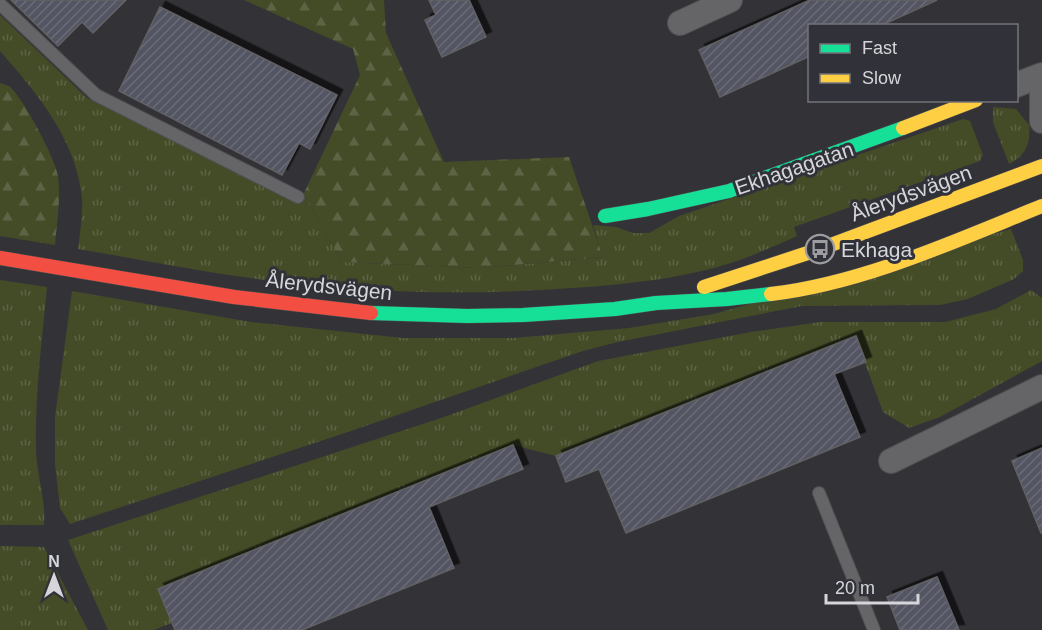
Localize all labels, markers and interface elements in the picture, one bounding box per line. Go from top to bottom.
legend [808,24,1018,102]
text: Fast [862,38,897,58]
text: Slow [862,68,902,88]
street label: Ekhagagatan [732,137,856,199]
street label: Ålerydsvägen [847,160,975,226]
bus stop icon: Ekhaga [804,233,836,265]
place label: Ekhaga [841,238,913,261]
street label: Ålerydsvägen [265,268,393,304]
north arrow [24,546,84,606]
text: N [48,553,60,570]
scale bar [826,567,918,605]
text: 20 m [835,578,875,598]

